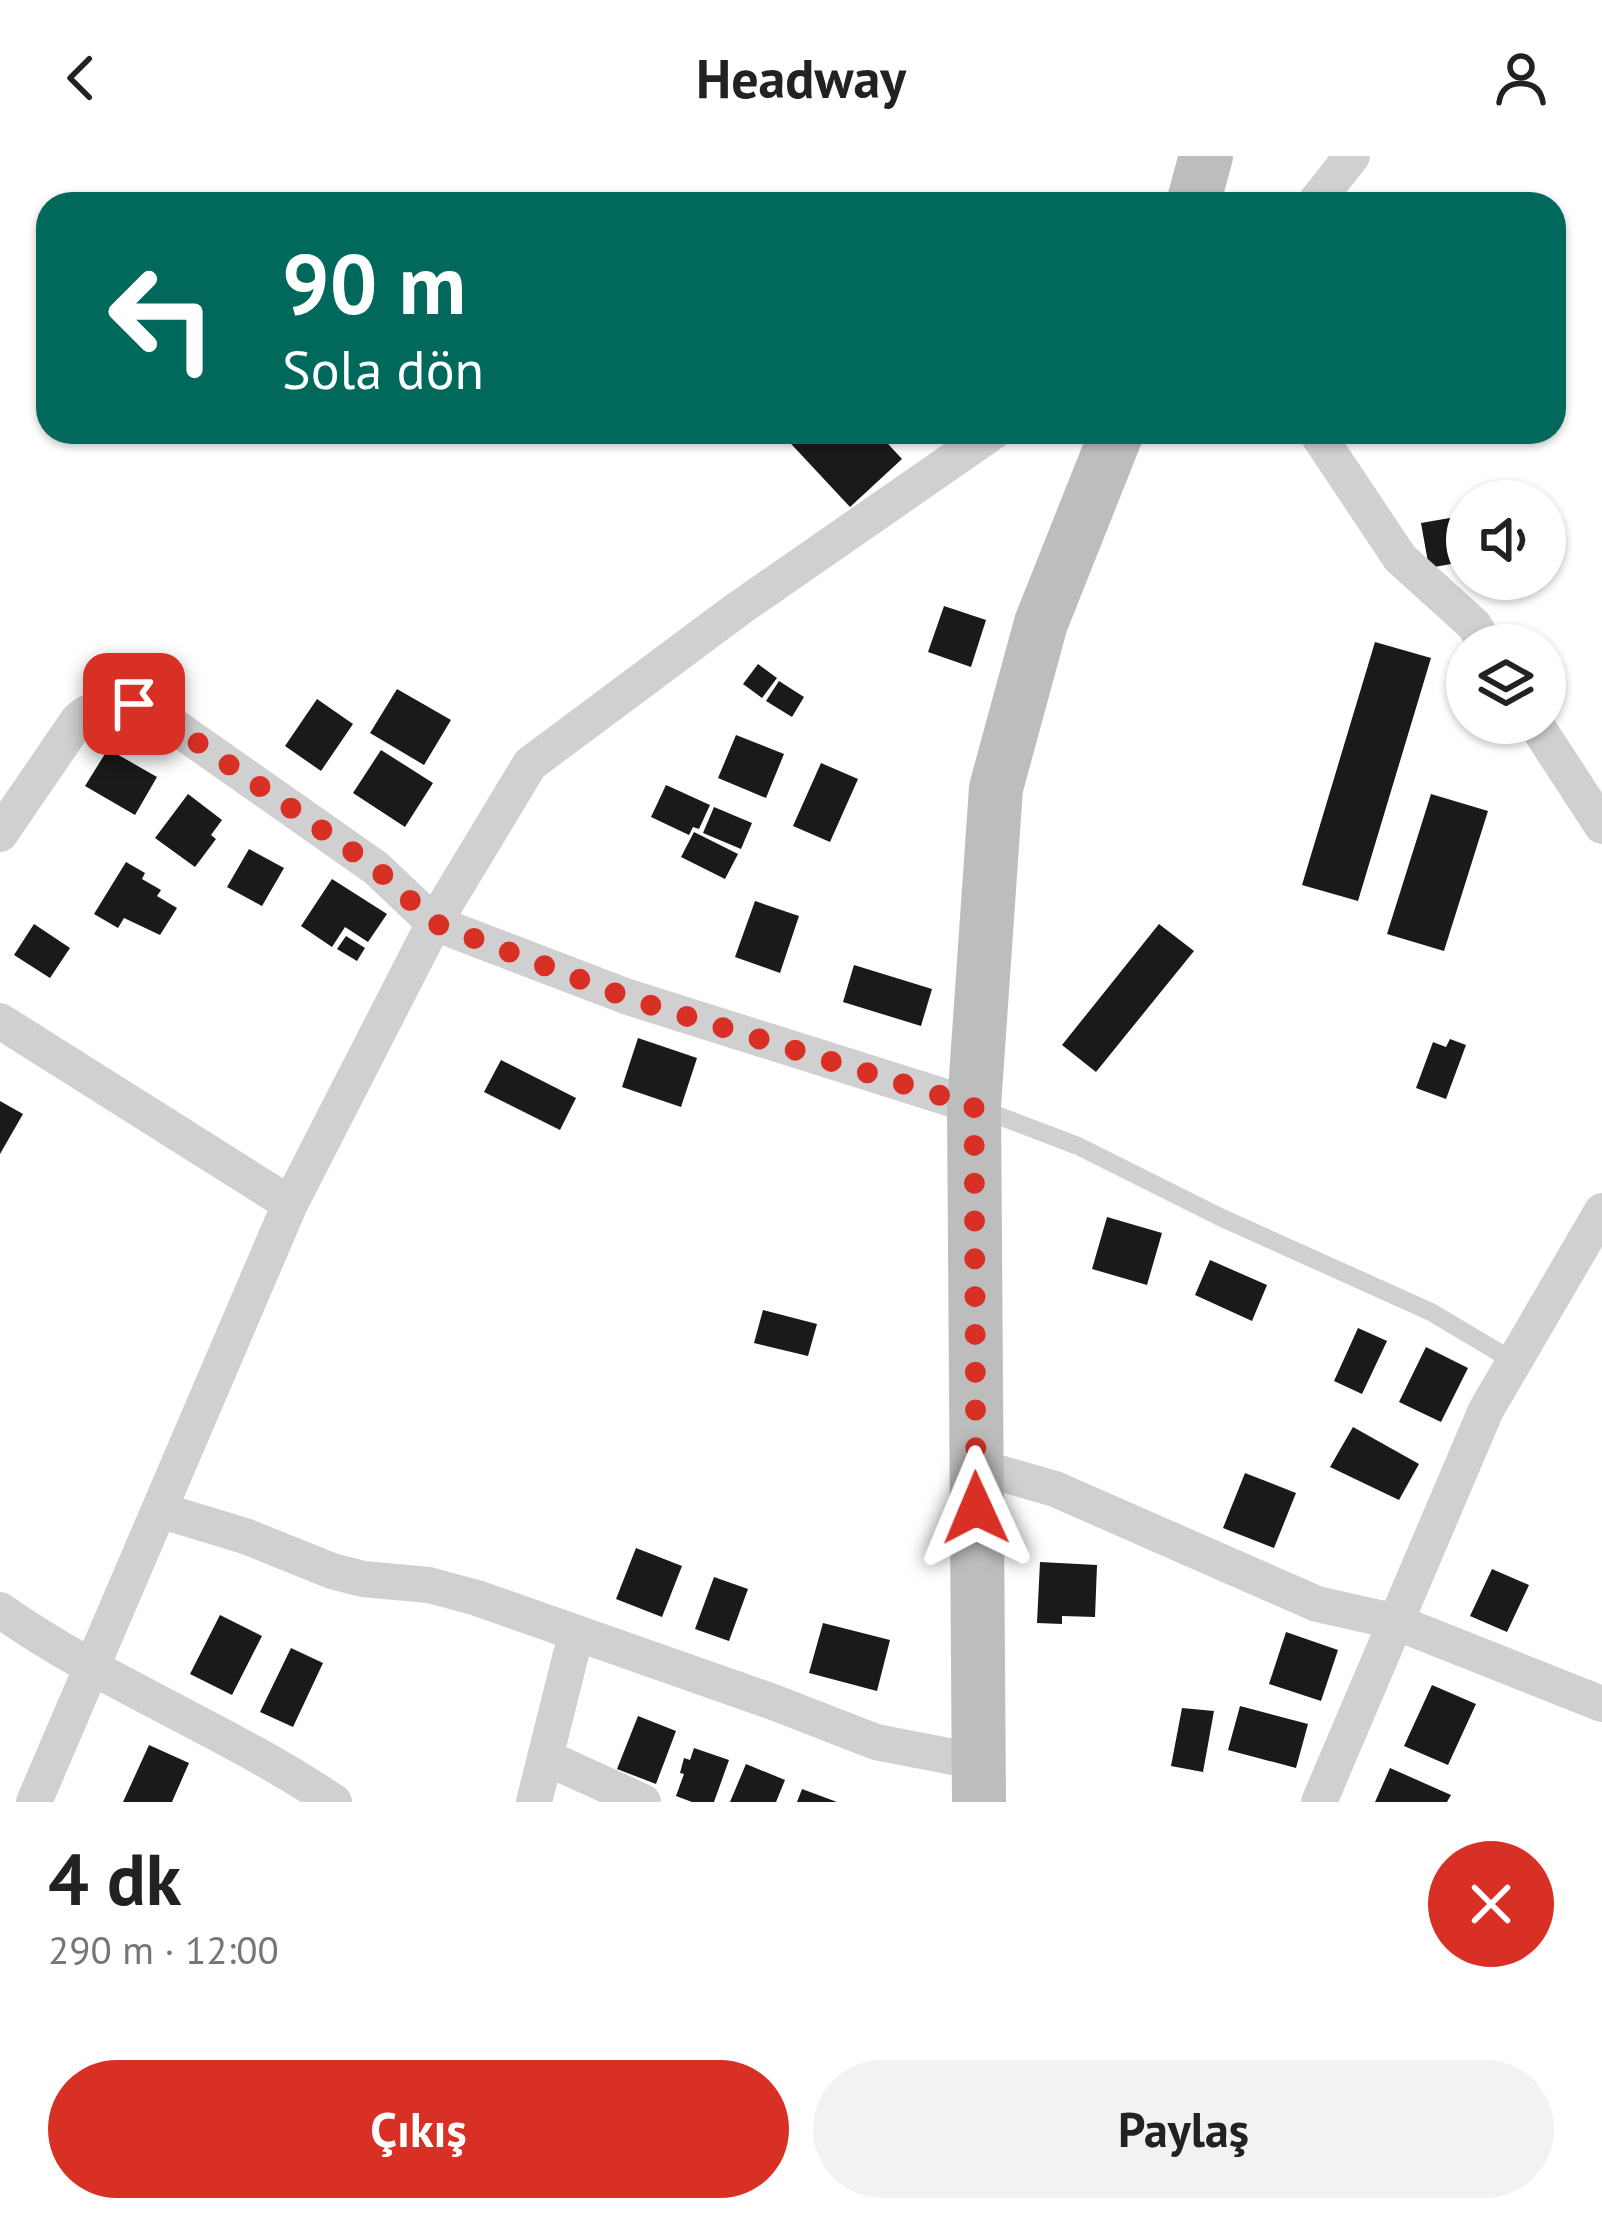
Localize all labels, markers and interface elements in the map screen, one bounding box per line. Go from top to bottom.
text: Headway [696,43,906,113]
icon: back [48,45,114,111]
icon: person [1488,45,1554,111]
text: 90 m [282,228,466,337]
icon: left [84,240,240,396]
text: Sola dön [282,334,484,404]
map controls [1446,480,1566,744]
button: sound [1446,480,1566,600]
button: layers [1446,624,1566,744]
pin [83,653,185,755]
icon: arrive [101,671,167,737]
position arrow [913,1445,1039,1571]
text: 4 dk [48,1832,181,1925]
button: close [1428,1841,1554,1967]
text: 290 m · 12:00 [48,1924,279,1975]
button: Çıkış [48,2060,789,2198]
button: Paylaş [813,2060,1554,2198]

